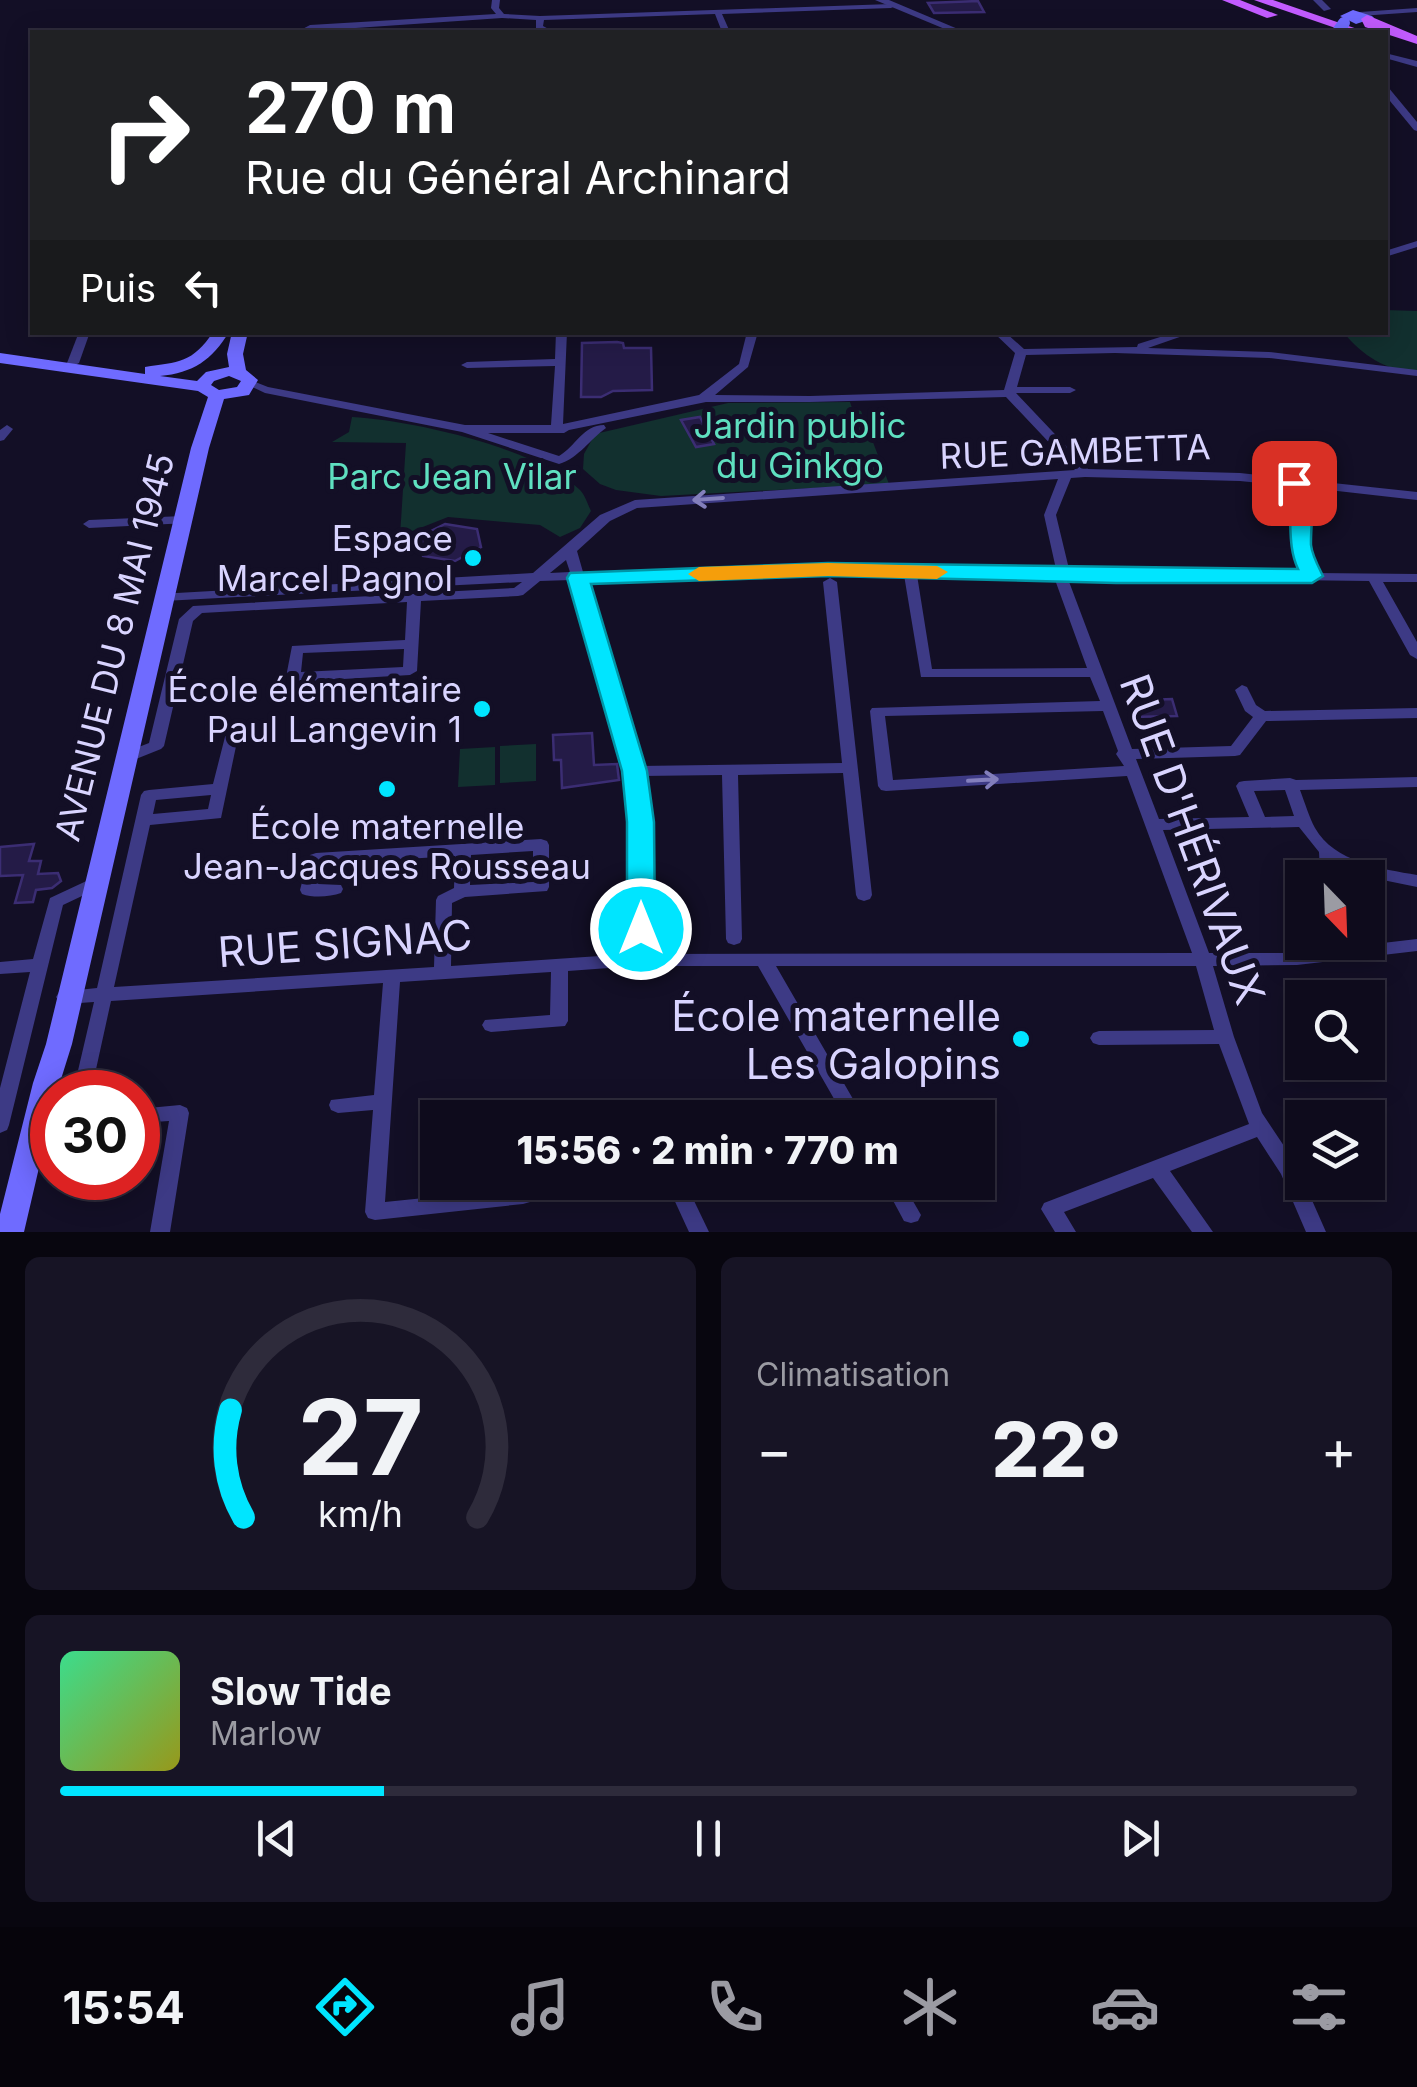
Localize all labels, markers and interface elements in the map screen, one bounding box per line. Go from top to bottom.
text: 270 m [245,65,456,150]
icon: right [80,70,210,200]
text: Rue du Général Archinard [245,150,791,205]
icon: left [176,260,231,315]
text: Puis [80,265,156,311]
park label: Jardin public du Ginkgo [693,404,907,486]
street label: RUE GAMBETTA [939,425,1211,477]
pin [1252,441,1337,526]
street label: AVENUE DU 8 MAI 1945 [46,449,182,845]
park label: Parc Jean Vilar [327,455,577,497]
icon: arrive [1267,456,1322,511]
one-way arrow [693,490,725,509]
place label: Espace Marcel Pagnol [217,517,453,599]
marker: Espace Marcel Pagnol [462,547,484,569]
street label: RUE D'HÉRIVAUX [1110,667,1276,1011]
place label: École élémentaire Paul Langevin 1 [167,668,462,750]
marker: École élémentaire Paul Langevin 1 [471,698,493,720]
one-way arrow [967,770,999,789]
marker: École maternelle Jean-Jacques Rousseau [376,778,398,800]
place label: École maternelle Jean-Jacques Rousseau [183,805,591,887]
north arrow [1285,860,1385,960]
map controls [1285,860,1385,1200]
position arrow [589,877,693,981]
street label: RUE SIGNAC [216,909,474,977]
button: search [1285,980,1385,1080]
place label: École maternelle Les Galopins [671,990,1001,1089]
marker: École maternelle Les Galopins [1010,1028,1032,1050]
speed limit sign: 30 [30,1070,160,1200]
button: layers [1285,1100,1385,1200]
text: 15:56 · 2 min · 770 m [516,1127,899,1173]
text: Climatisation [756,1355,950,1394]
text: 27 [298,1374,424,1500]
text: 22° [991,1404,1122,1495]
text: − [756,1417,792,1483]
text: + [1321,1417,1357,1483]
text: km/h [318,1492,403,1536]
text: Slow Tide [210,1668,392,1714]
text: Marlow [210,1714,322,1753]
icon: previous [249,1811,304,1866]
icon: pause [681,1811,736,1866]
icon: next [1113,1811,1168,1866]
icon: directions [310,1972,380,2042]
icon: music [505,1972,575,2042]
icon: phone [700,1972,770,2042]
icon: climate [895,1972,965,2042]
icon: car [1090,1972,1160,2042]
icon: filters [1284,1972,1354,2042]
text: 15:54 [62,1980,185,2035]

